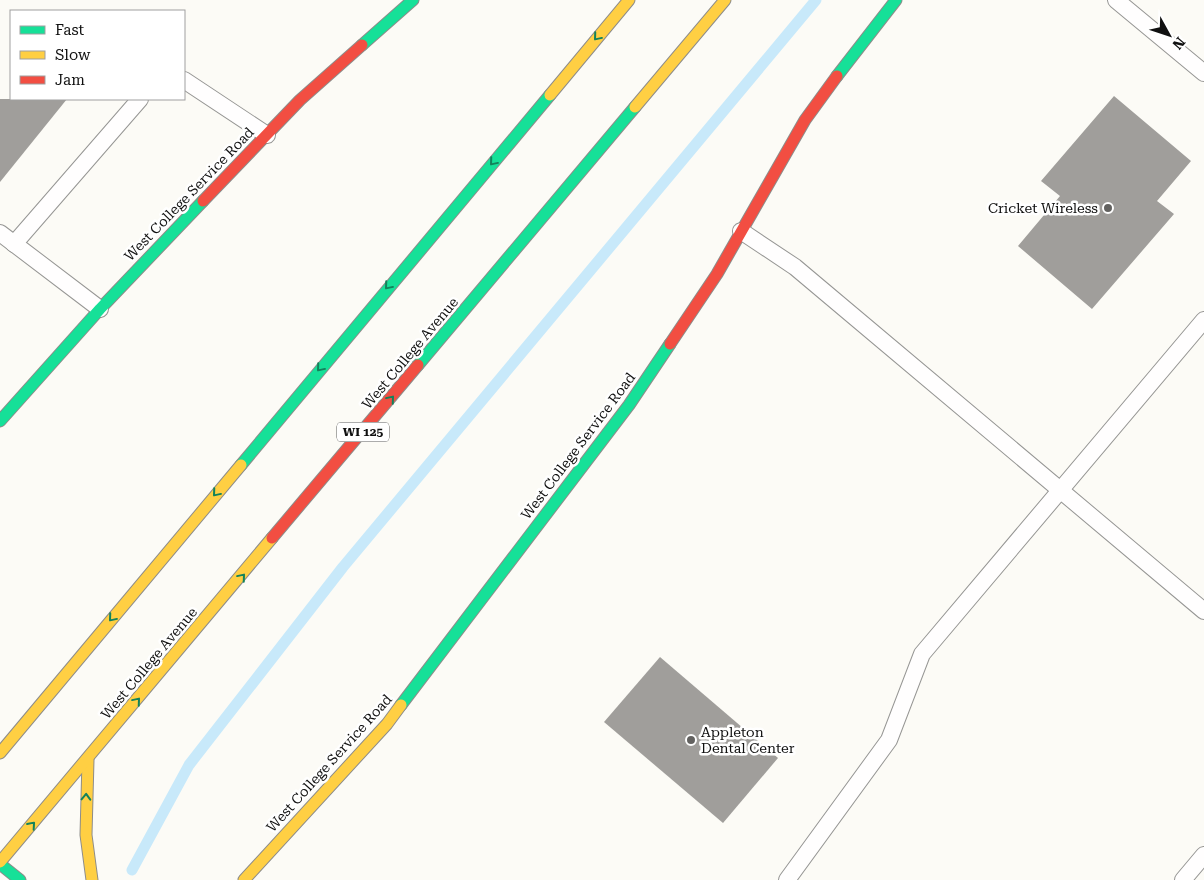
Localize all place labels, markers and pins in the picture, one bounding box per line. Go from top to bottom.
place label: Cricket Wireless [988,200,1098,216]
marker: Cricket Wireless [1102,202,1114,214]
place label: Appleton Dental Center [701,724,795,756]
marker: Appleton Dental Center [685,734,697,746]

